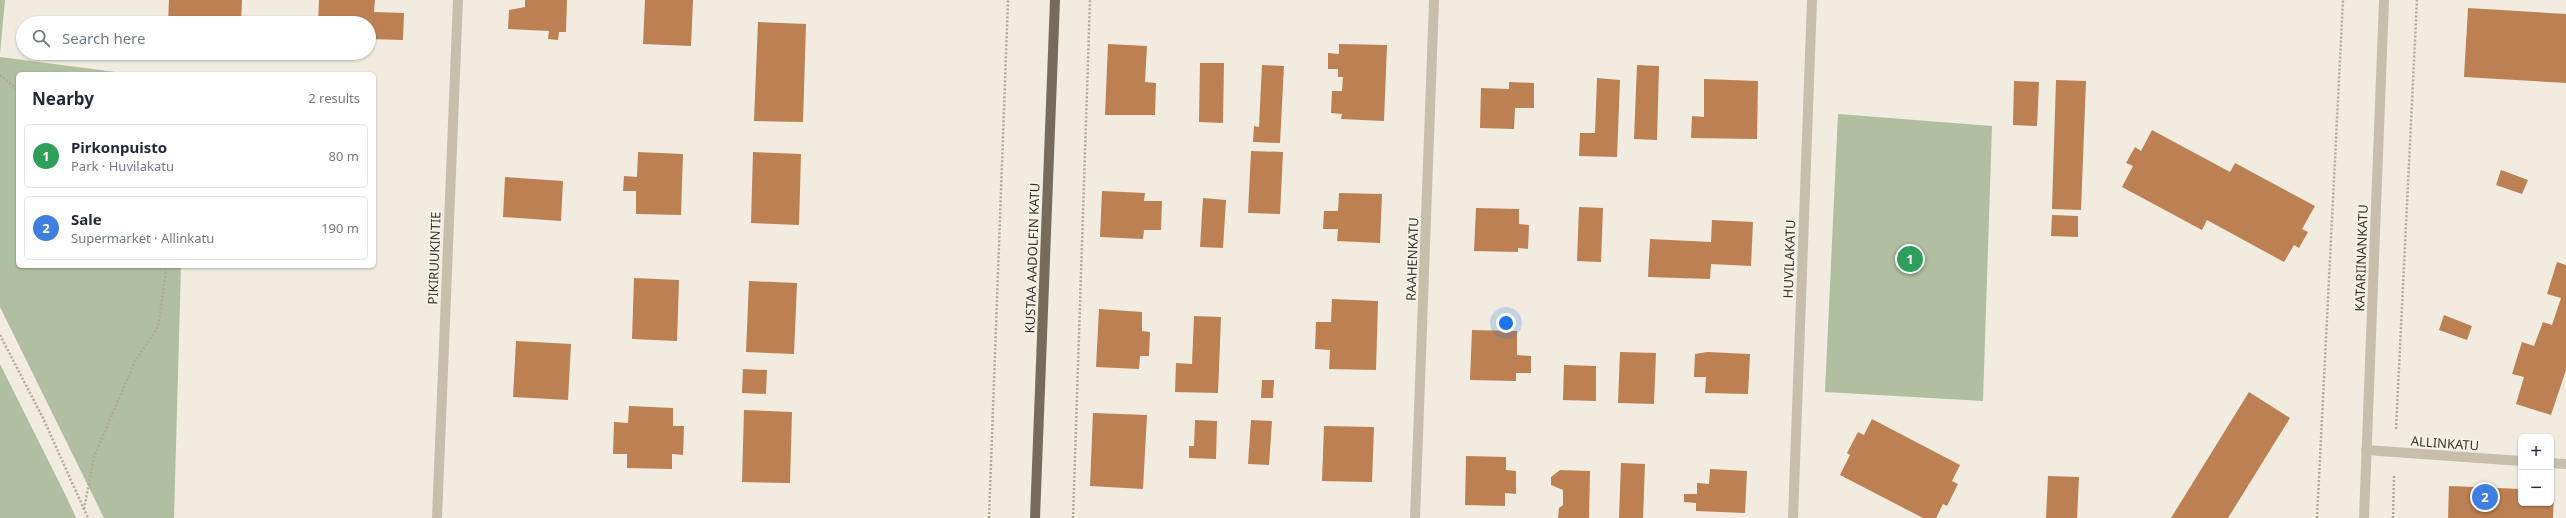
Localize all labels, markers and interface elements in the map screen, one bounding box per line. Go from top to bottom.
search box [16,16,376,60]
icon: search [30,27,52,49]
text: Search here [62,28,145,48]
text: Nearby [32,87,94,110]
text: 2 results [308,89,360,107]
text: Pirkonpuisto [71,137,167,157]
text: 1 [42,147,50,165]
text: 80 m [329,147,359,165]
text: Park · Huvilakatu [71,157,174,175]
street label: KUSTAA AADOLFIN KATU [1020,182,1044,334]
street label: KATARIINANKATU [2350,204,2372,312]
text: Sale [71,209,102,229]
street label: PIKIRUUKINTIE [423,211,445,305]
street label: RAAHENKATU [1402,217,1422,301]
text: 2 [42,219,50,237]
text: 190 m [321,219,359,237]
street label: HUVILAKATU [1779,219,1799,299]
text: Supermarket · Allinkatu [71,229,214,247]
pin: 1 [1897,244,1923,274]
your location [1496,313,1516,333]
street label: ALLINKATU [2410,432,2480,454]
map controls [2518,434,2554,506]
button: + [2518,434,2554,470]
button: − [2518,470,2554,506]
pin: 2 [2472,482,2498,512]

